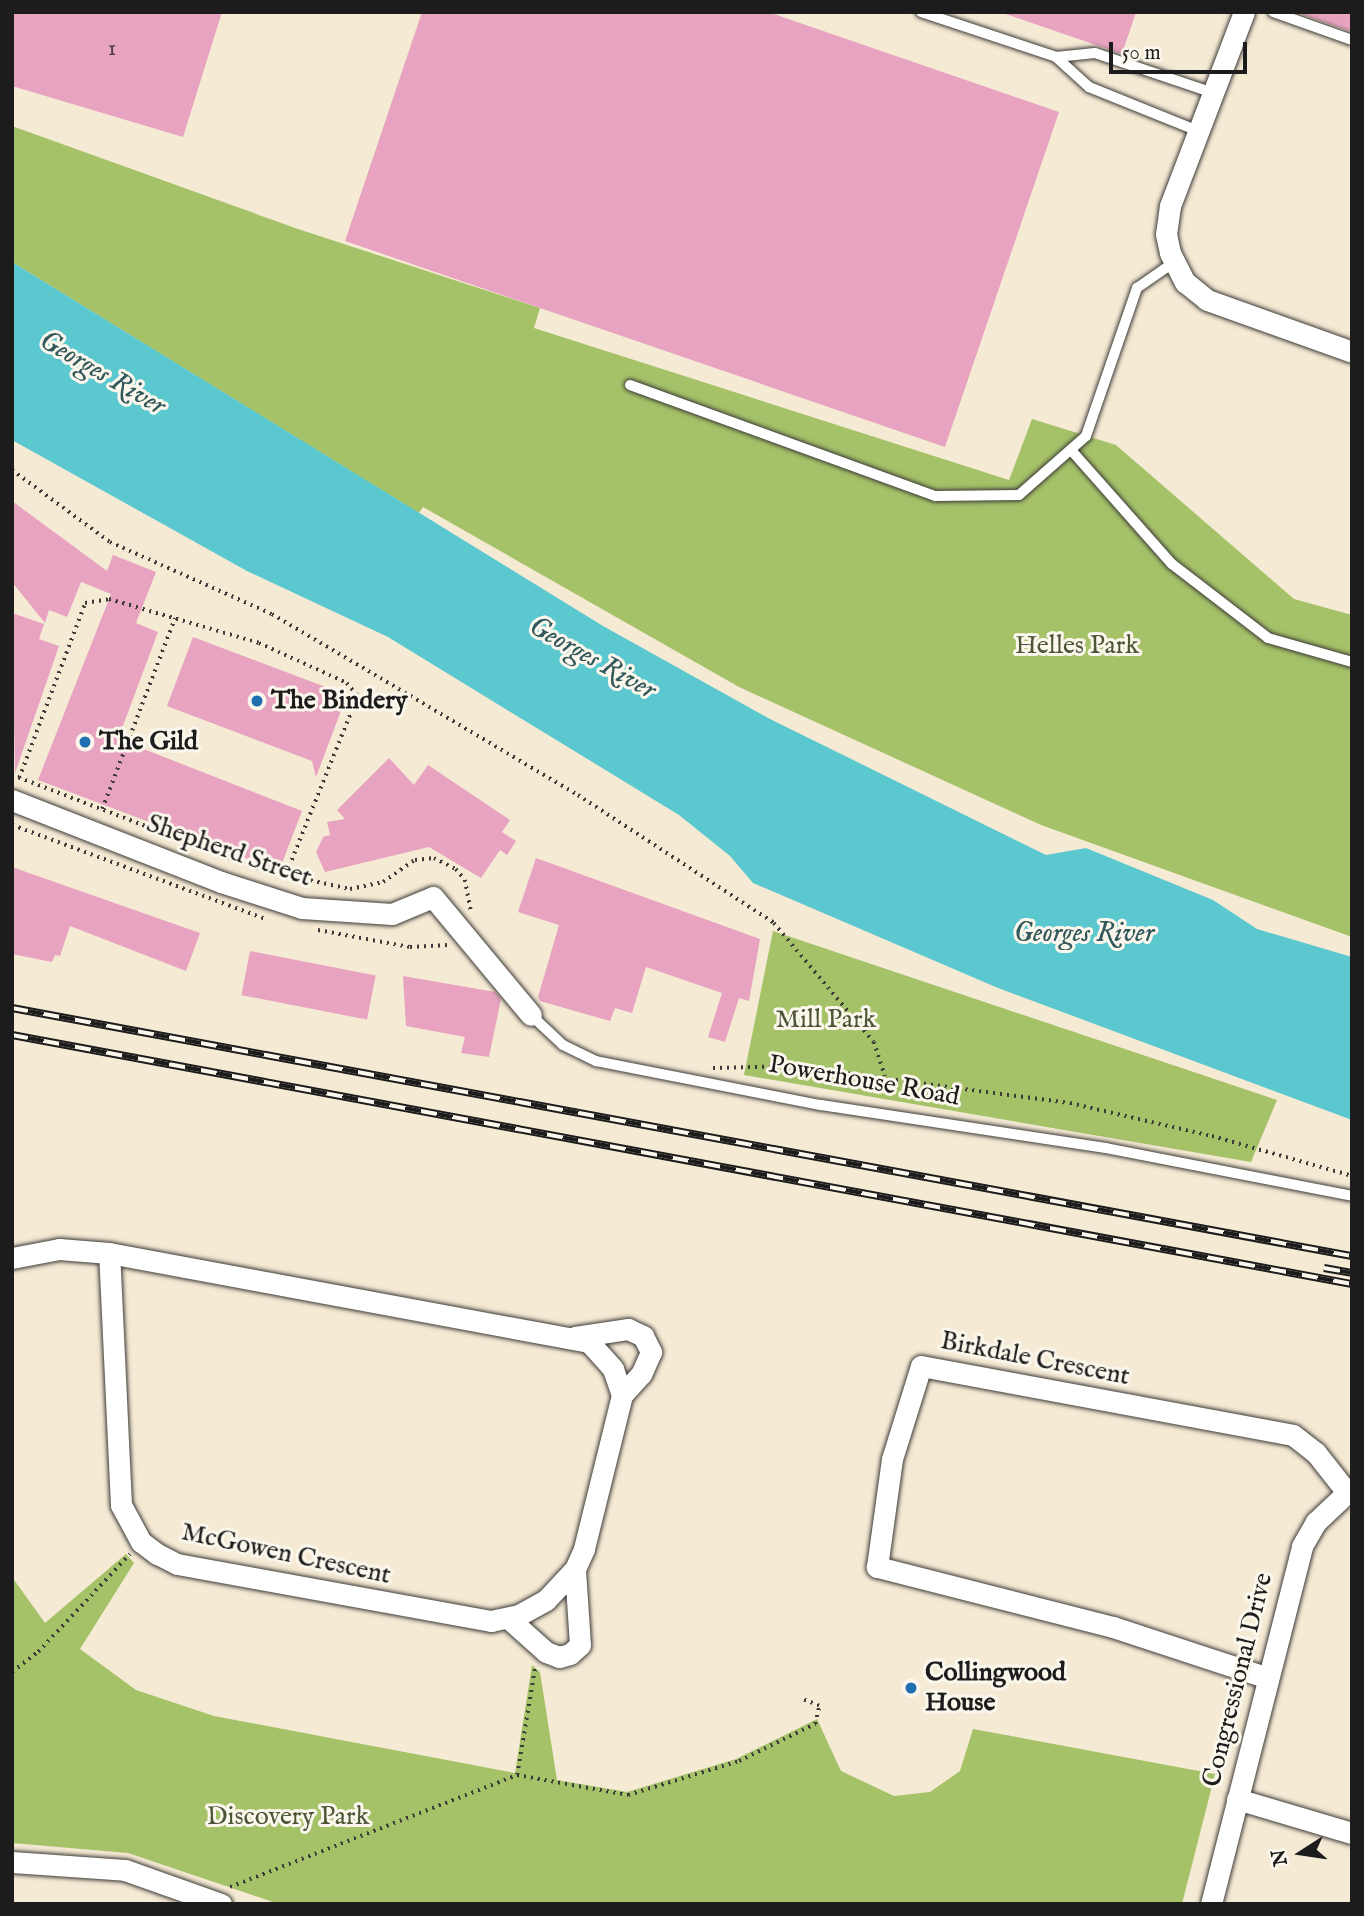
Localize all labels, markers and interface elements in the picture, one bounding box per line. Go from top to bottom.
scale bar [1112,28,1250,72]
house number: 1 [108,35,116,63]
text: 50 m [1122,40,1161,67]
water label: Georges River [33,324,171,424]
water label: Georges River [522,610,662,708]
park label: Helles Park [1015,630,1139,662]
place label: The Bindery [271,685,408,717]
marker: The Bindery [249,693,265,709]
place label: The Gild [99,726,198,758]
marker: The Gild [77,734,93,750]
street label: Shepherd Street [142,808,316,894]
water label: Georges River [1014,917,1154,951]
park label: Mill Park [776,1004,876,1036]
street label: Powerhouse Road [766,1049,962,1113]
street label: Birkdale Crescent [938,1325,1132,1393]
street label: McGowen Crescent [178,1517,394,1591]
street label: Congressional Drive [1196,1570,1280,1790]
place label: Collingwood House [925,1657,1066,1718]
marker: Collingwood House [903,1680,919,1696]
park label: Discovery Park [207,1801,369,1833]
north arrow [1266,1818,1336,1888]
text: N [1267,1847,1294,1868]

